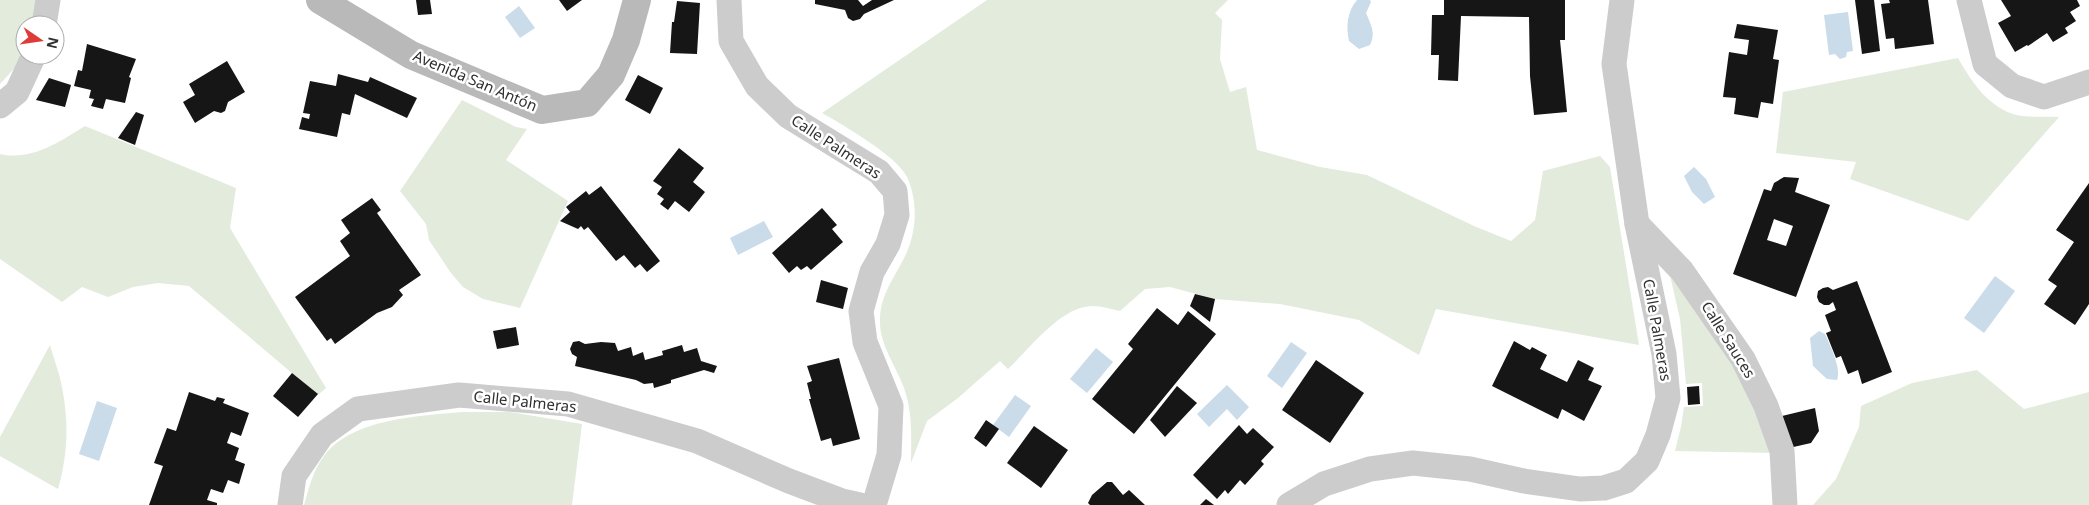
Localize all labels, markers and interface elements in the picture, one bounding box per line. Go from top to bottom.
north arrow [15,15,65,65]
text: N [43,35,64,51]
street label: Avenida San Antón [410,45,540,115]
street label: Calle Palmeras [788,110,885,183]
street label: Calle Palmeras [1639,277,1677,382]
street label: Calle Sauces [1697,297,1760,382]
street label: Calle Palmeras [473,386,578,416]

